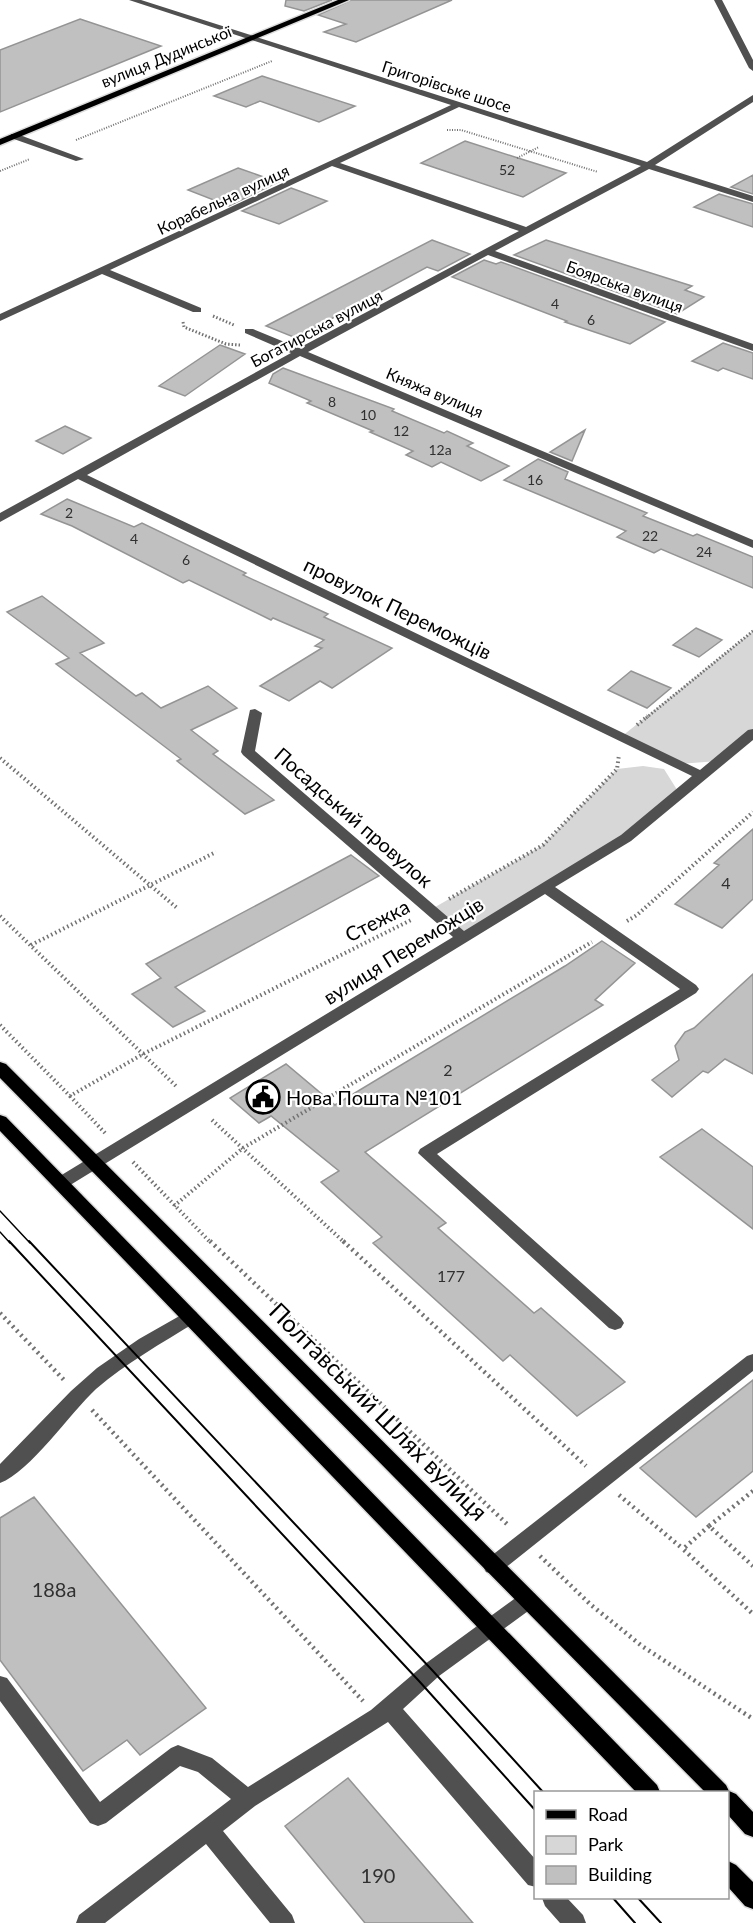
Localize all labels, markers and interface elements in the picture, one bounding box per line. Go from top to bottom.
street label: вулиця Дудинської [98,21,235,91]
street label: Григорівське шосе [380,56,514,116]
street label: Корабельна вулиця [154,160,292,238]
house number: 52 [499,161,515,178]
street label: Боярська вулиця [564,256,686,316]
street label: Богатирська вулиця [247,285,385,371]
house number: 4 [551,295,559,312]
house number: 6 [587,311,595,328]
street label: Княжа вулиця [384,363,486,421]
house number: 8 [328,393,336,410]
house number: 10 [360,406,376,423]
house number: 12 [393,422,409,439]
house number: 12а [428,441,452,458]
house number: 16 [527,471,543,488]
house number: 2 [65,504,73,521]
house number: 22 [642,527,658,544]
house number: 4 [130,530,138,547]
house number: 24 [696,543,712,560]
house number: 6 [182,551,190,568]
street label: провулок Переможців [300,552,496,664]
street label: Посадський провулок [270,742,438,893]
house number: 4 [721,873,731,892]
street label: вулиця Переможців [319,891,487,1009]
street label: Стежка [341,894,413,946]
house number: 2 [443,1060,453,1079]
public building icon: Нова Пошта №101 [245,1079,281,1115]
place label: Нова Пошта №101 [286,1085,463,1109]
house number: 177 [437,1266,465,1285]
street label: Полтавський Шлях вулиця [264,1296,494,1526]
house number: 188а [32,1577,76,1601]
legend [534,1791,729,1899]
text: Road [588,1803,628,1825]
text: Park [588,1833,624,1855]
house number: 190 [361,1863,395,1887]
text: Building [588,1863,652,1885]

